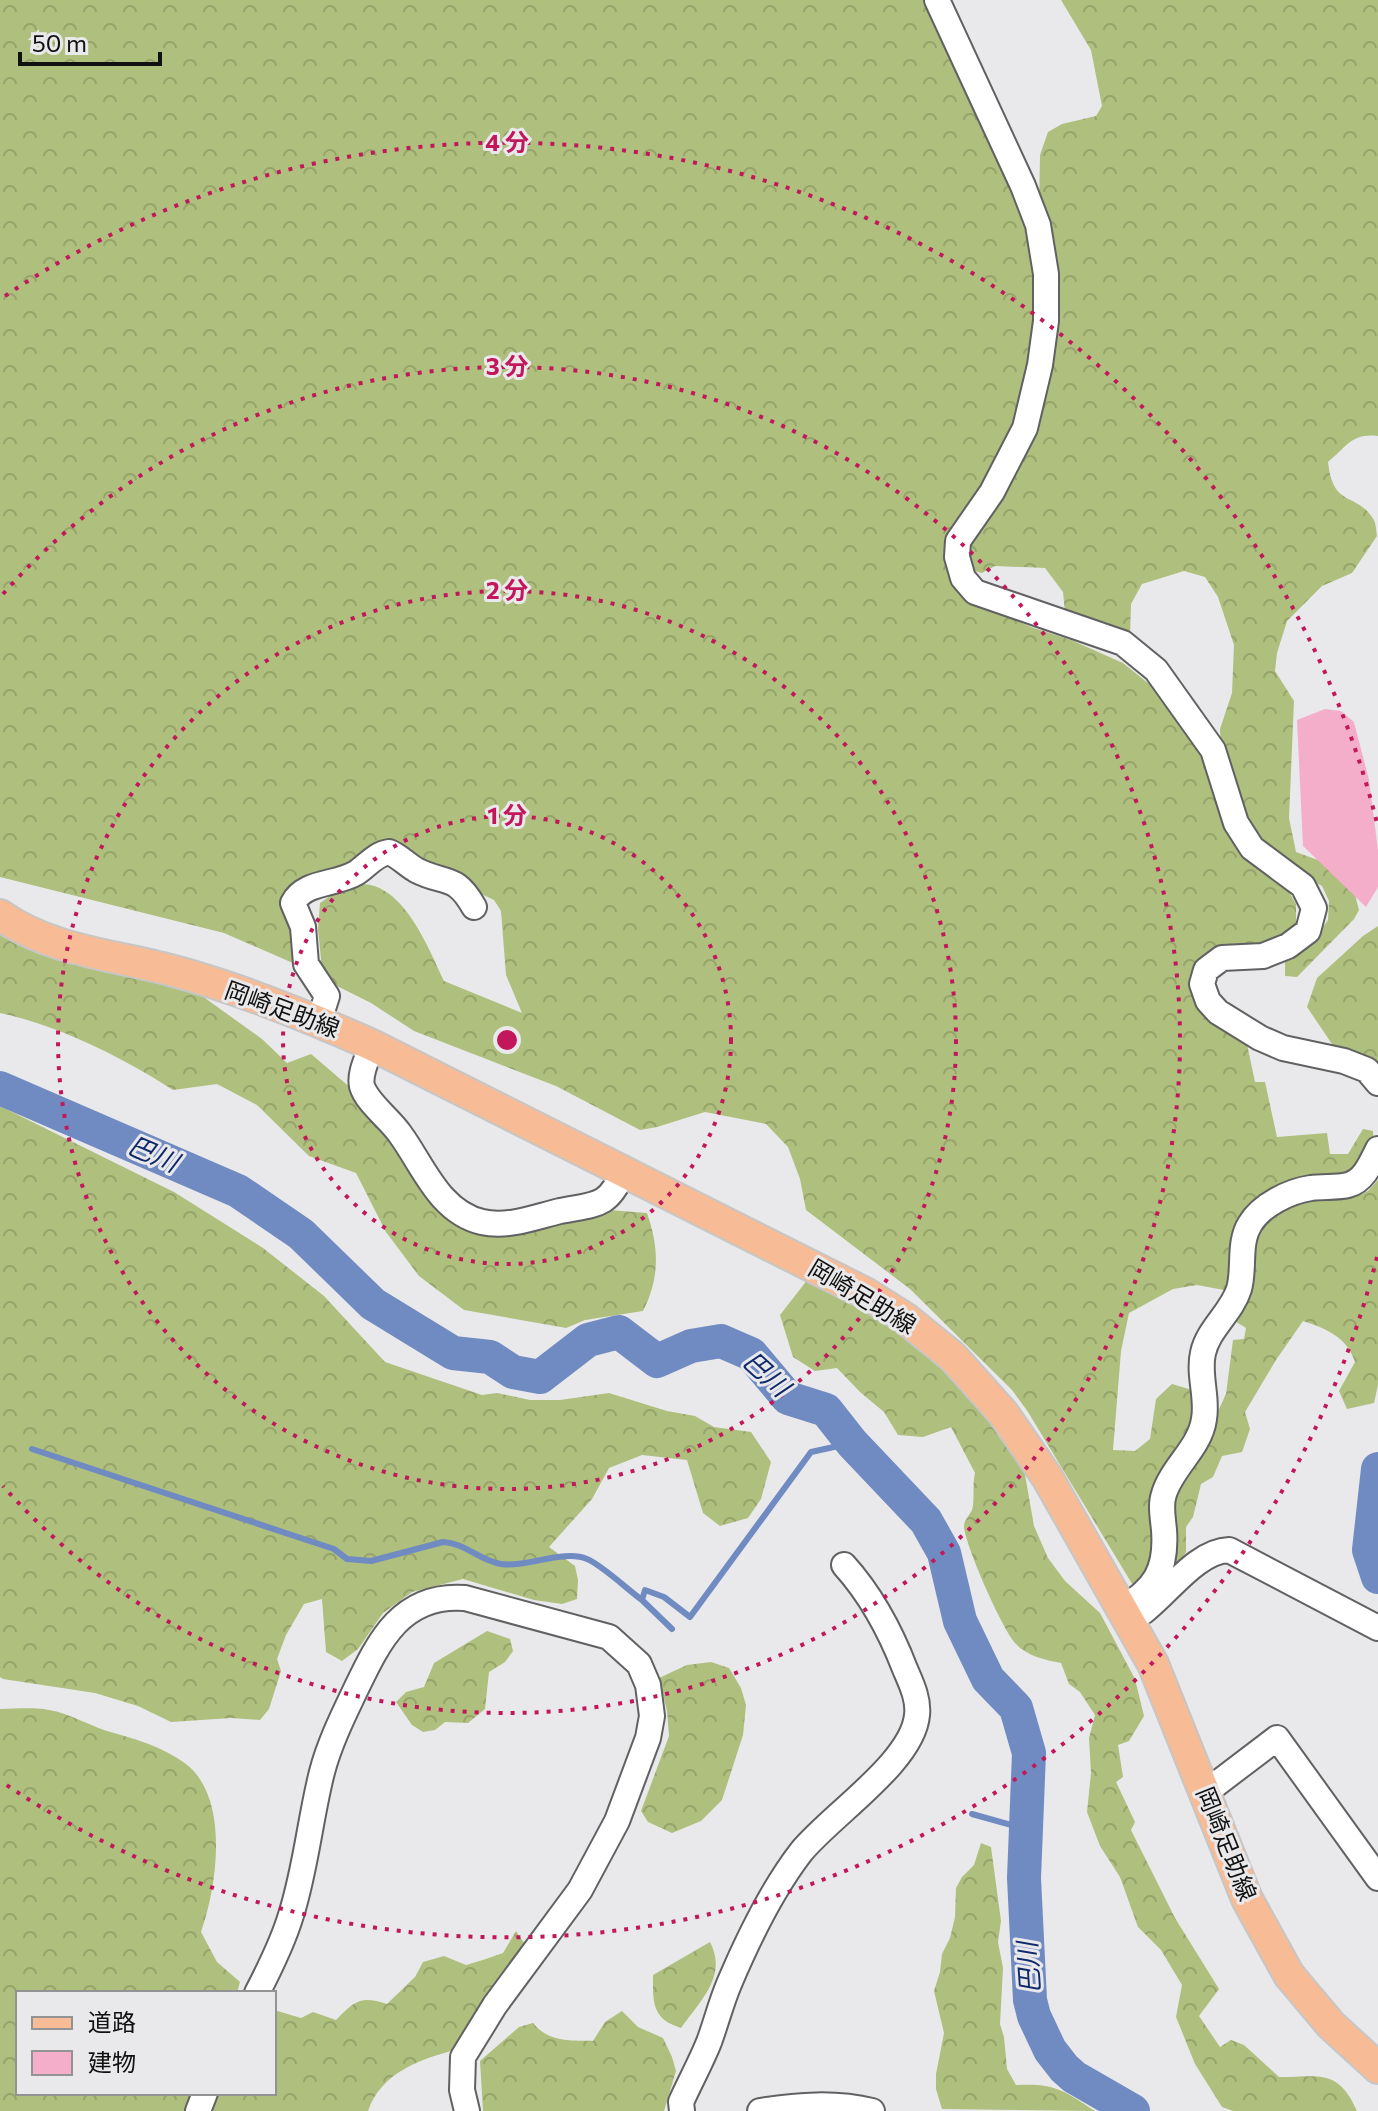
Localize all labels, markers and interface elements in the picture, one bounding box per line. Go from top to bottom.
scale bar [20,16,160,66]
text: 50 m [32,28,87,57]
text: 4 分 [485,127,529,156]
text: 3 分 [486,351,528,380]
text: 2 分 [486,575,528,604]
text: 1 分 [487,800,527,829]
street label: 岡崎足助線 [221,974,344,1043]
centre of rings [493,1026,521,1054]
water label: 巴川 [124,1128,186,1178]
street label: 岡崎足助線 [804,1252,922,1339]
water label: 巴川 [737,1344,799,1404]
street label: 岡崎足助線 [1191,1782,1263,1905]
water label: 巴川 [1010,1938,1045,1995]
legend [16,1991,276,2095]
text: 道路 [88,2007,136,2036]
text: 建物 [88,2047,136,2076]

